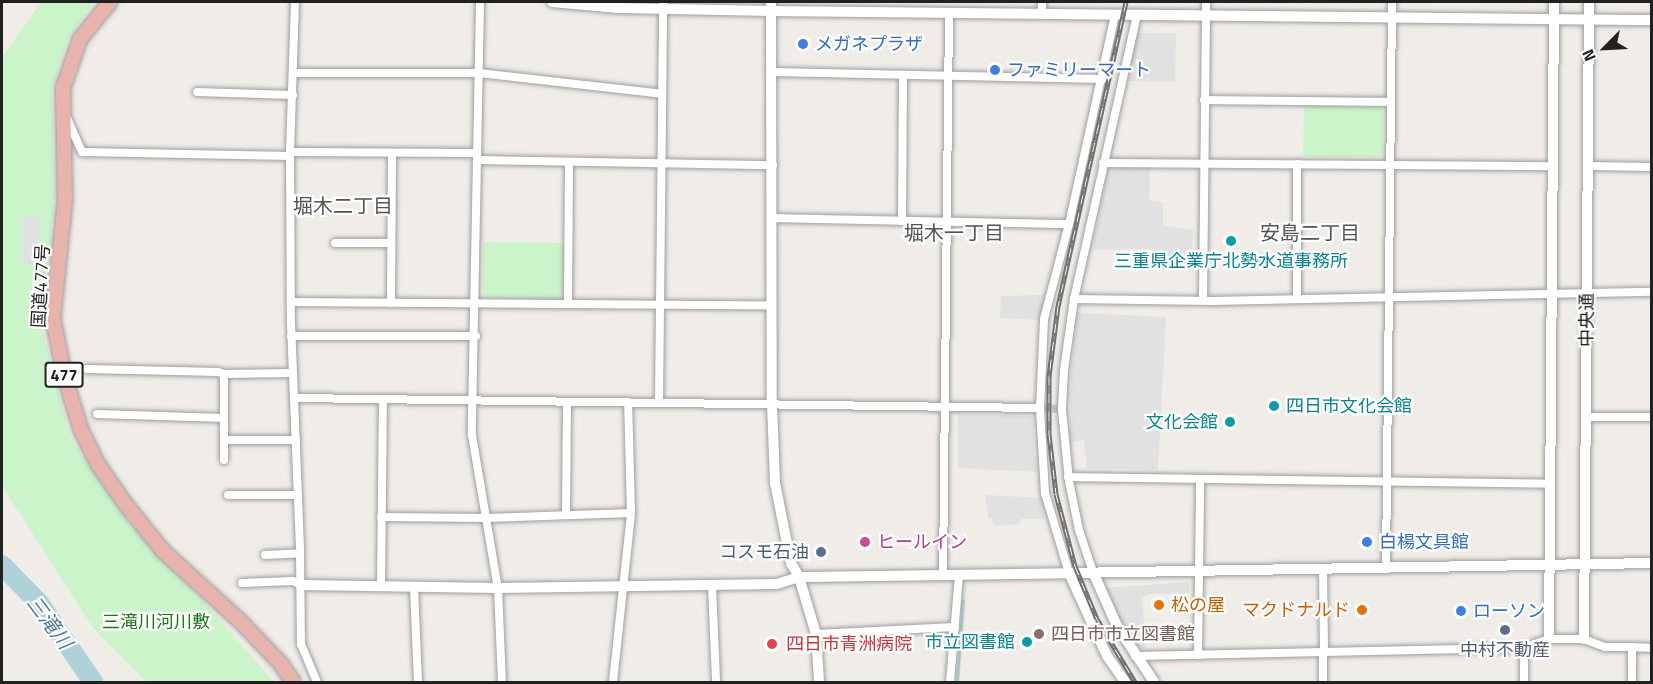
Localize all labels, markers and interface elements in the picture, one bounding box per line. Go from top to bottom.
north arrow [1575,18,1635,78]
place label: メガネプラザ [815,33,923,55]
marker: メガネプラザ [796,37,810,51]
text: N [1575,45,1602,65]
place label: ファミリーマート [1007,59,1151,81]
marker: ファミリーマート [988,63,1002,77]
district label: 堀木二丁目 [293,193,393,217]
district label: 堀木一丁目 [904,220,1004,244]
district label: 安島二丁目 [1260,220,1360,244]
marker: 三重県企業庁北勢水道事務所 [1224,234,1238,248]
street label: 国道477号 [28,243,54,329]
place label: 三重県企業庁北勢水道事務所 [1114,250,1348,272]
street label: 中央通 [1576,293,1598,347]
road number: 477 [44,362,84,388]
place label: 四日市文化会館 [1286,395,1412,417]
marker: 四日市文化会館 [1267,399,1281,413]
place label: 文化会館 [1146,411,1218,433]
marker: 文化会館 [1223,415,1237,429]
place label: ヒールイン [877,531,967,553]
place label: 白楊文具館 [1379,531,1469,553]
marker: ヒールイン [858,535,872,549]
marker: 白楊文具館 [1360,535,1374,549]
place label: コスモ石油 [719,541,809,563]
marker: コスモ石油 [814,545,828,559]
water label: 三滝川 [22,591,78,653]
place label: 松の屋 [1171,594,1225,616]
marker: 松の屋 [1152,598,1166,612]
place label: マクドナルド [1242,599,1350,621]
place label: ローソン [1473,600,1545,622]
marker: マクドナルド [1355,603,1369,617]
marker: ローソン [1454,604,1468,618]
park label: 三滝川河川敷 [102,611,210,633]
place label: 四日市市立図書館 [1051,623,1195,645]
marker: 中村不動産 [1498,623,1512,637]
marker: 四日市市立図書館 [1032,627,1046,641]
place label: 市立図書館 [925,631,1015,653]
place label: 四日市青洲病院 [786,633,912,655]
marker: 四日市青洲病院 [763,635,781,653]
marker: 市立図書館 [1020,635,1034,649]
place label: 中村不動産 [1460,639,1550,661]

